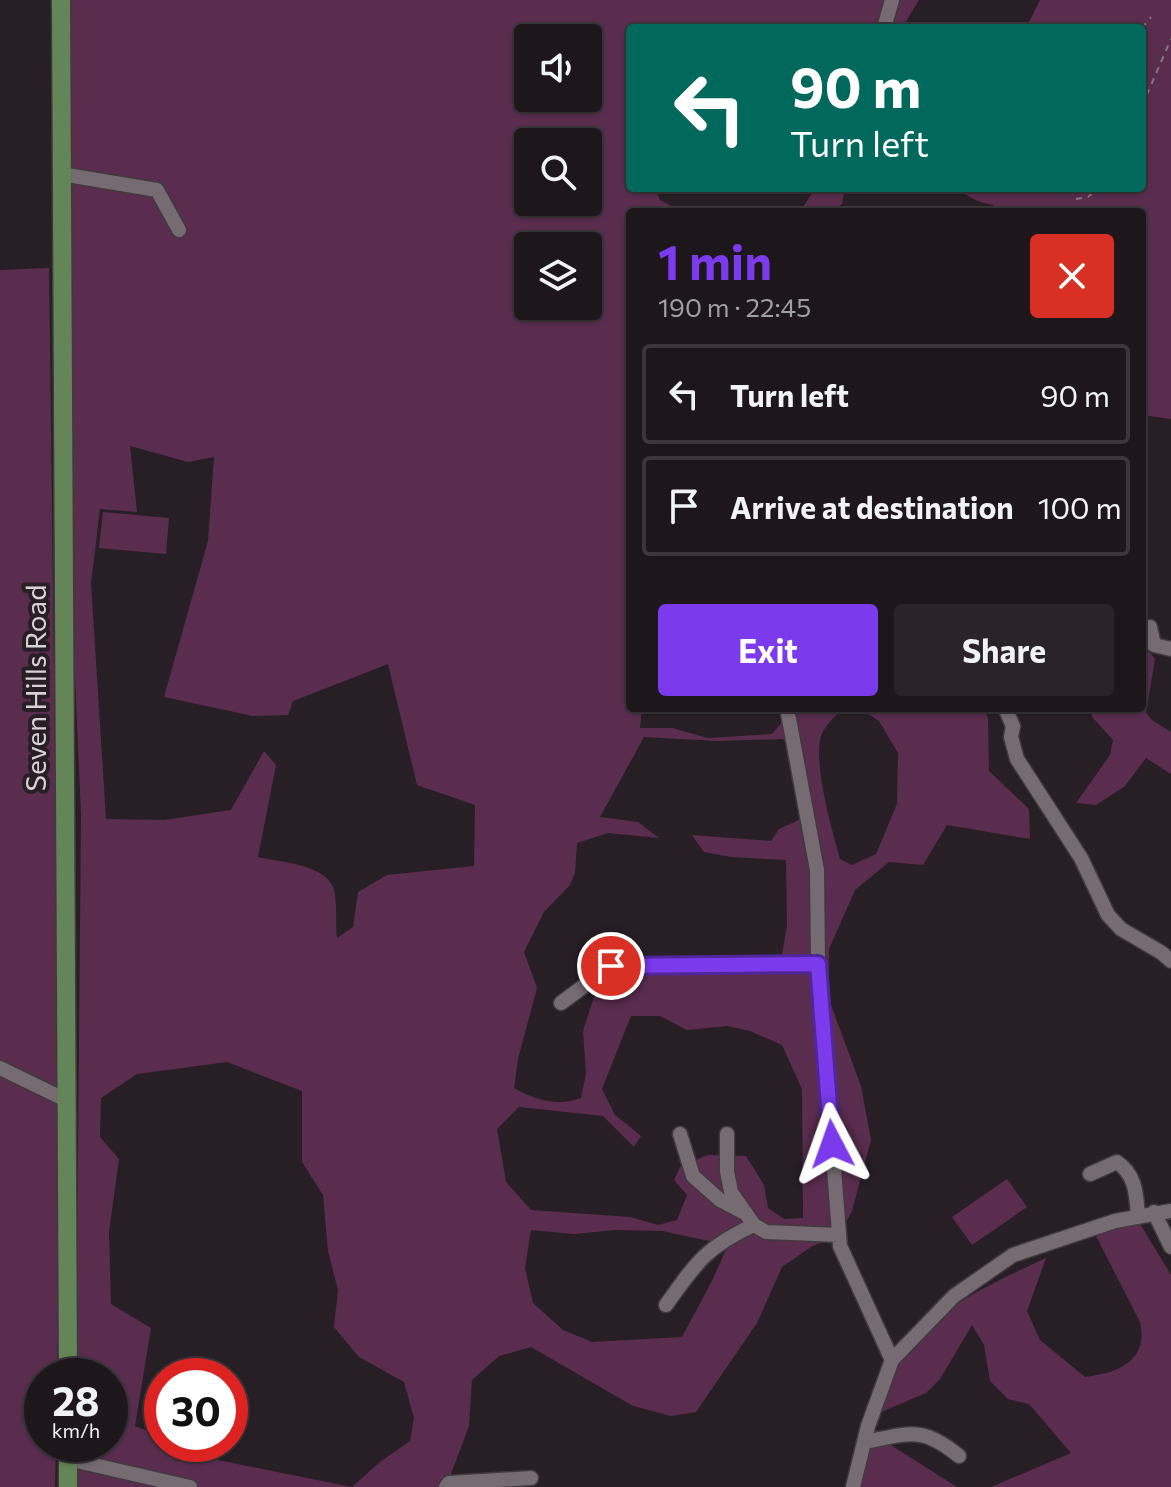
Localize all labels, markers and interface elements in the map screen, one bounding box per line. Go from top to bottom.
map controls [514,24,602,320]
button: sound [514,24,602,112]
text: 90 m [790,51,921,120]
icon: left [658,56,762,160]
text: Turn left [790,120,929,164]
button: search [514,128,602,216]
text: 1 min [658,231,772,290]
button: layers [514,232,602,320]
button: close [1030,234,1114,318]
text: 190 m · 22:45 [658,291,811,322]
icon: left [662,372,706,416]
text: Turn left [730,376,849,413]
text: 90 m [1040,376,1110,413]
icon: arrive [662,484,706,528]
text: Arrive at destination [730,488,1014,525]
text: 100 m [1038,488,1122,525]
street label: Seven Hills Road [18,585,52,791]
button: Exit [658,604,878,696]
button: Share [894,604,1114,696]
pin [577,932,645,1000]
icon: arrive [589,944,633,988]
position arrow [790,1102,874,1186]
speed limit sign: 30 [144,1358,248,1462]
text: 28 [52,1375,100,1424]
text: km/h [52,1418,100,1442]

